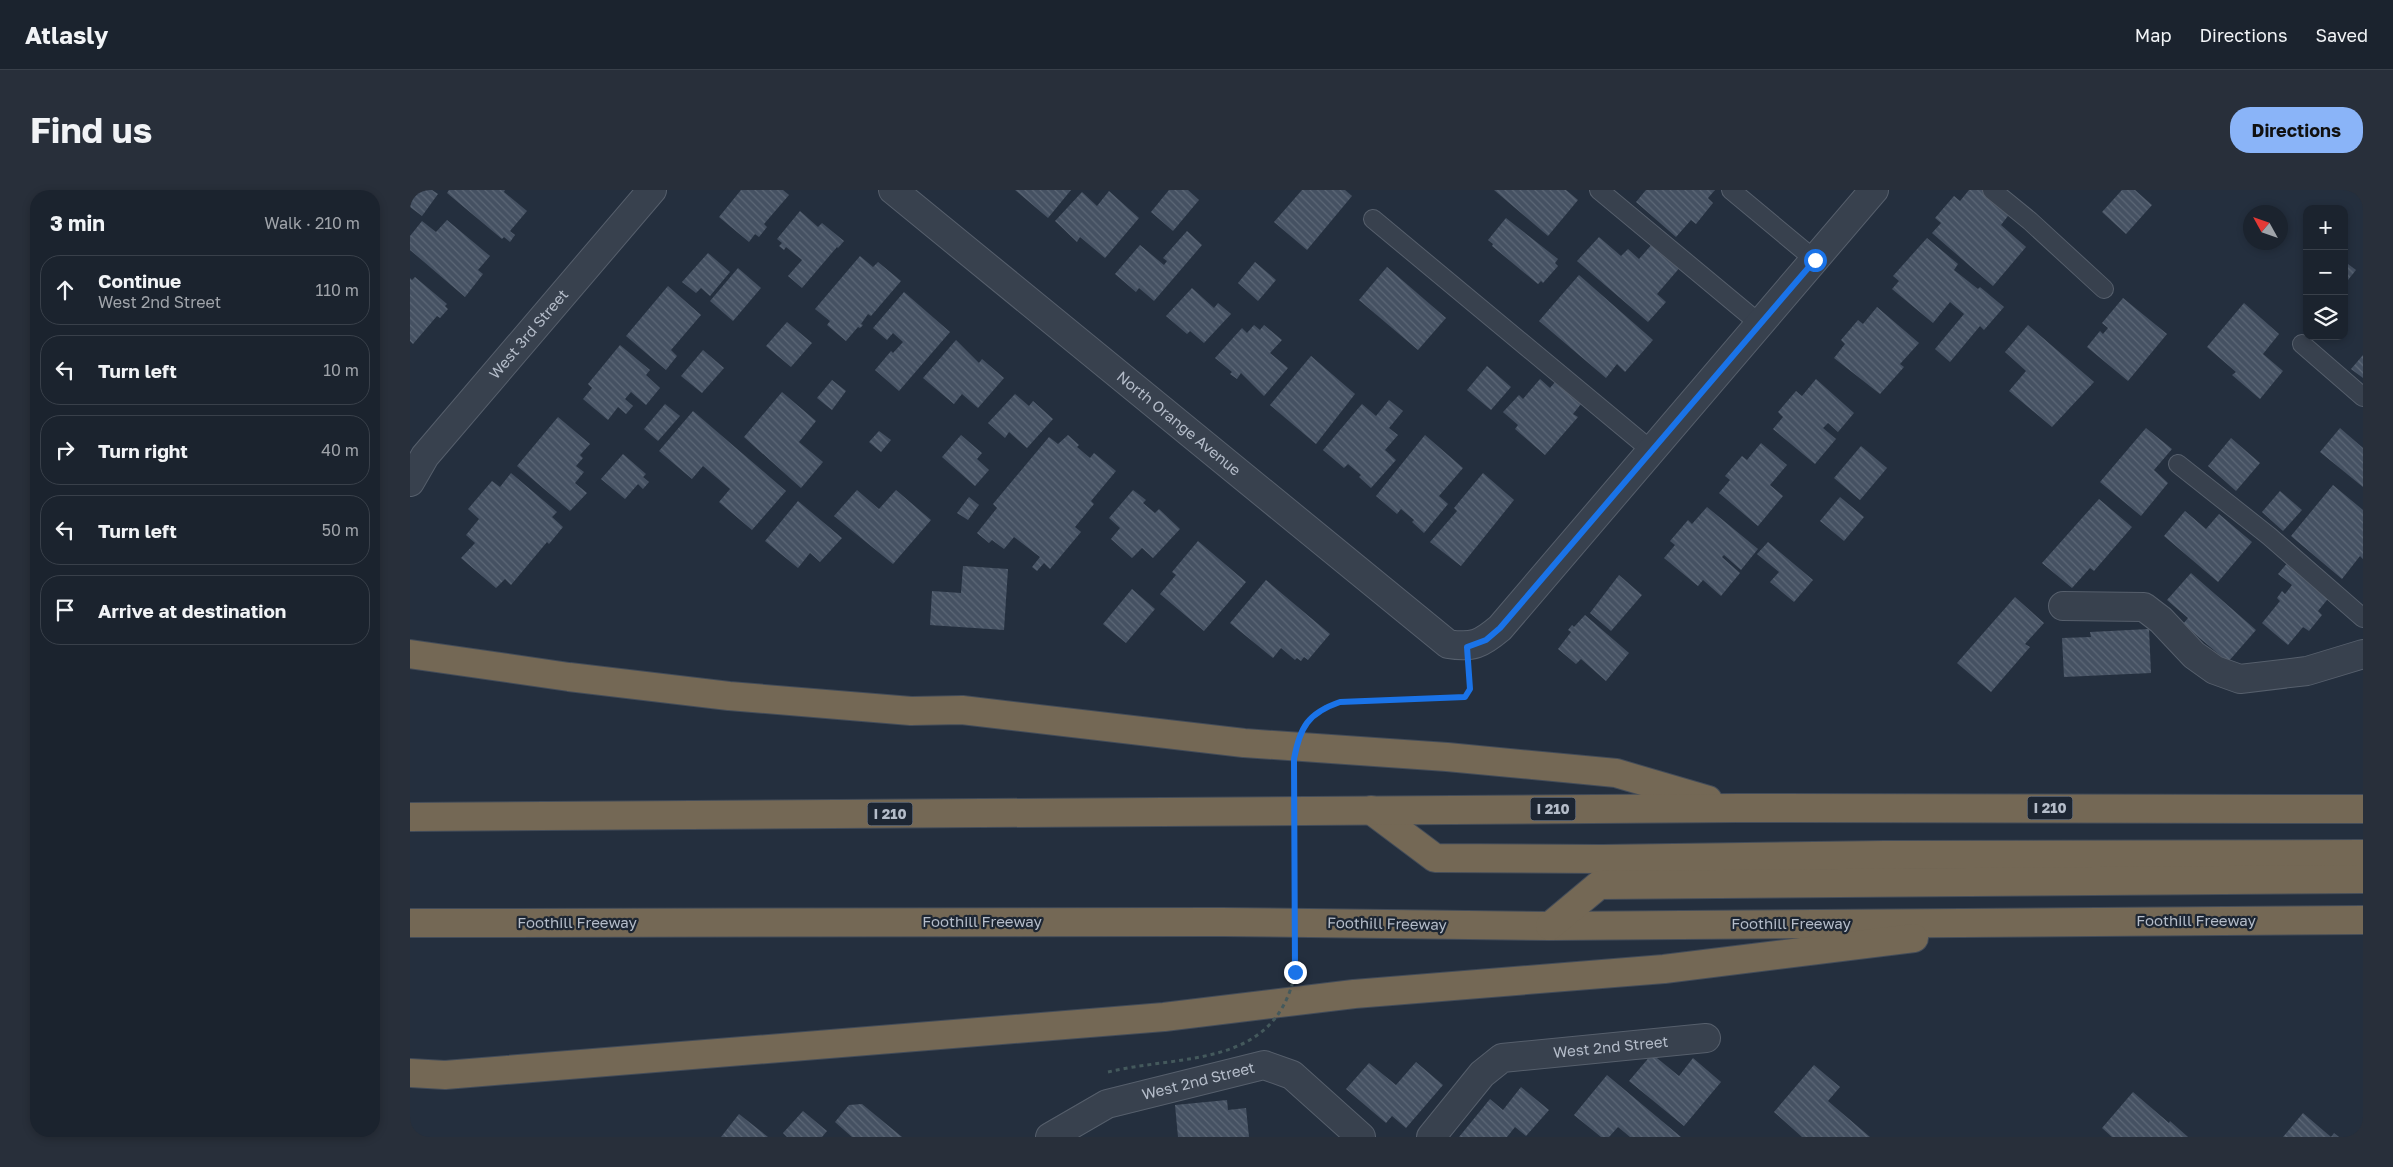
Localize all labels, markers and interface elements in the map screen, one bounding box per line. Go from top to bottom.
text: Atlasly [25,20,108,49]
text: Map [2135,24,2171,46]
text: Directions [2199,24,2287,46]
text: Saved [2315,24,2368,46]
button: Directions [2230,107,2363,153]
text: Find us [30,109,152,151]
north arrow [2243,205,2288,250]
map controls [2303,205,2348,340]
button: + [2303,205,2348,250]
text: 3 min [50,210,105,236]
text: Walk · 210 m [264,213,360,233]
route start [1804,249,1827,272]
button: − [2303,250,2348,295]
text: Continue [98,269,181,292]
icon: ahead [51,276,79,304]
text: 110 m [315,280,359,300]
street label: West 3rd Street [485,285,571,382]
text: West 2nd Street [98,292,221,312]
button: layers [2303,295,2348,340]
icon: left [51,356,79,384]
text: Turn left [98,359,177,382]
text: 10 m [323,360,359,380]
street label: North Orange Avenue [1114,367,1245,479]
icon: right [51,436,79,464]
text: Turn right [98,439,188,462]
text: 40 m [321,440,359,460]
icon: left [51,516,79,544]
text: Turn left [98,519,177,542]
text: 50 m [322,520,359,540]
icon: arrive [51,596,79,624]
text: Arrive at destination [98,599,286,622]
road number: I 210 [2028,796,2072,820]
road number: I 210 [1530,798,1576,820]
road number: I 210 [868,802,912,826]
street label: Foothill Freeway [2136,911,2256,929]
street label: Foothill Freeway [922,912,1042,930]
street label: Foothill Freeway [517,913,637,931]
street label: Foothill Freeway [1327,913,1448,933]
street label: Foothill Freeway [1731,914,1851,932]
route end [1284,961,1307,984]
street label: West 2nd Street [1552,1032,1669,1061]
street label: West 2nd Street [1140,1058,1256,1103]

